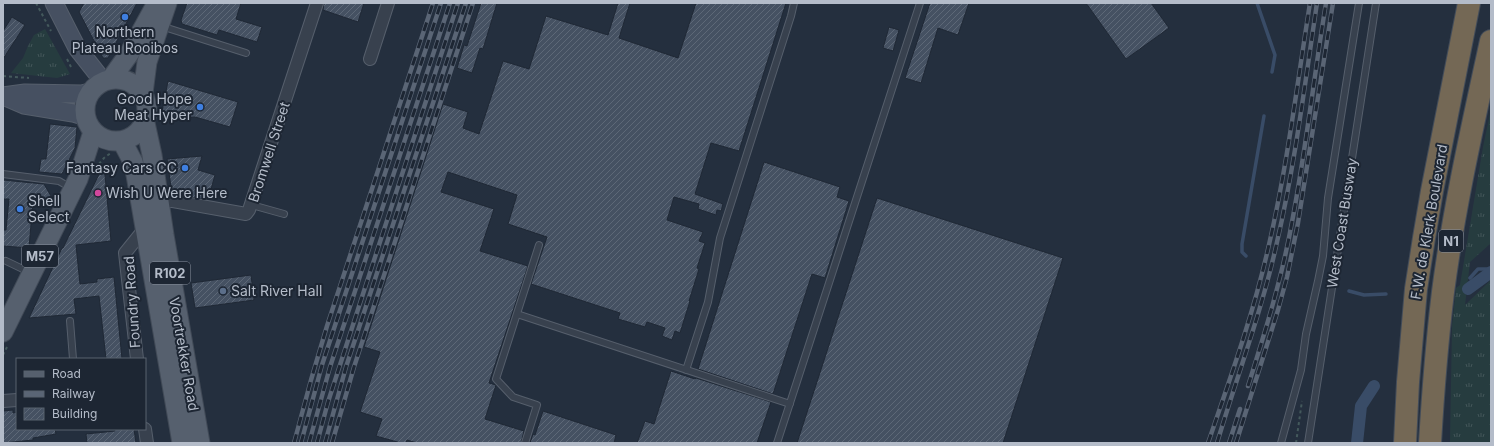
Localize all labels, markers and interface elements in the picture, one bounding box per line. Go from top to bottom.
marker: Northern Plateau Rooibos [120,12,130,22]
place label: Northern Plateau Rooibos [72,23,178,56]
place label: Good Hope Meat Hyper [114,90,192,123]
street label: Bromwell Street [244,99,293,204]
marker: Good Hope Meat Hyper [195,102,205,112]
street label: F.W. de Klerk Boulevard [1406,143,1451,301]
street label: West Coast Busway [1323,157,1360,289]
place label: Fantasy Cars CC [66,159,177,176]
marker: Fantasy Cars CC [180,163,190,173]
place label: Wish U Were Here [106,184,227,201]
marker: Wish U Were Here [93,188,103,198]
place label: Shell Select [28,192,70,225]
marker: Shell Select [15,204,25,214]
road number: N1 [1439,230,1463,252]
road number: M57 [22,245,58,267]
street label: Foundry Road [120,255,143,349]
road number: R102 [150,262,190,284]
place label: Salt River Hall [231,282,322,299]
marker: Salt River Hall [218,286,228,296]
street label: Voortrekker Road [166,296,203,412]
legend [16,358,146,430]
text: Road [52,366,81,381]
text: Railway [52,386,96,401]
text: Building [52,406,97,421]

